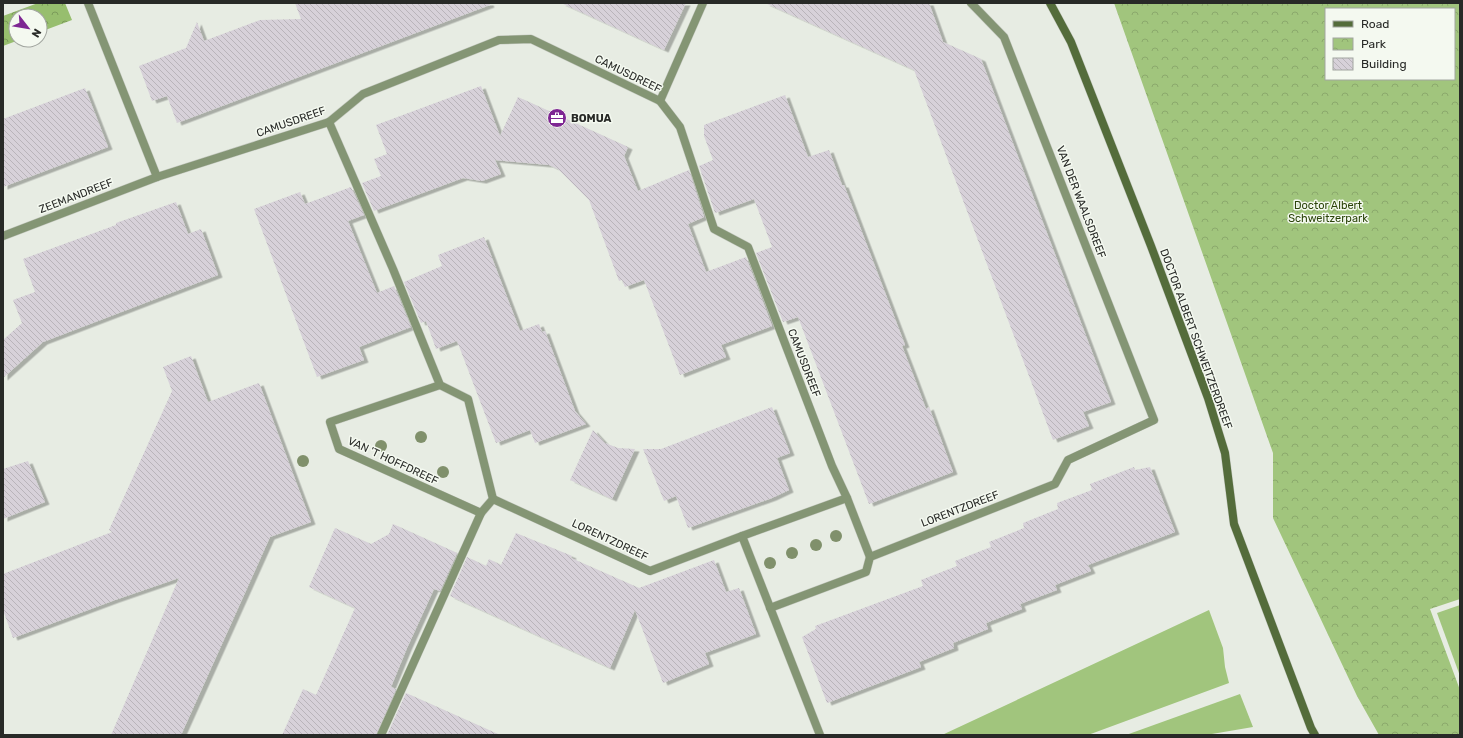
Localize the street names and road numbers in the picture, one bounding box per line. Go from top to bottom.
street label: CAMUSDREEF [593,52,663,96]
street label: CAMUSDREEF [255,104,327,140]
street label: VAN DER WAALSDREEF [1054,144,1108,260]
street label: ZEEMANDREEF [37,176,115,216]
street label: DOCTOR ALBERT SCHWEITZERDREEF [1157,247,1235,431]
street label: CAMUSDREEF [785,327,823,399]
street label: VAN 'T HOFFDREEF [346,434,440,488]
street label: LORENTZDREEF [919,488,1001,530]
street label: LORENTZDREEF [570,517,650,563]

